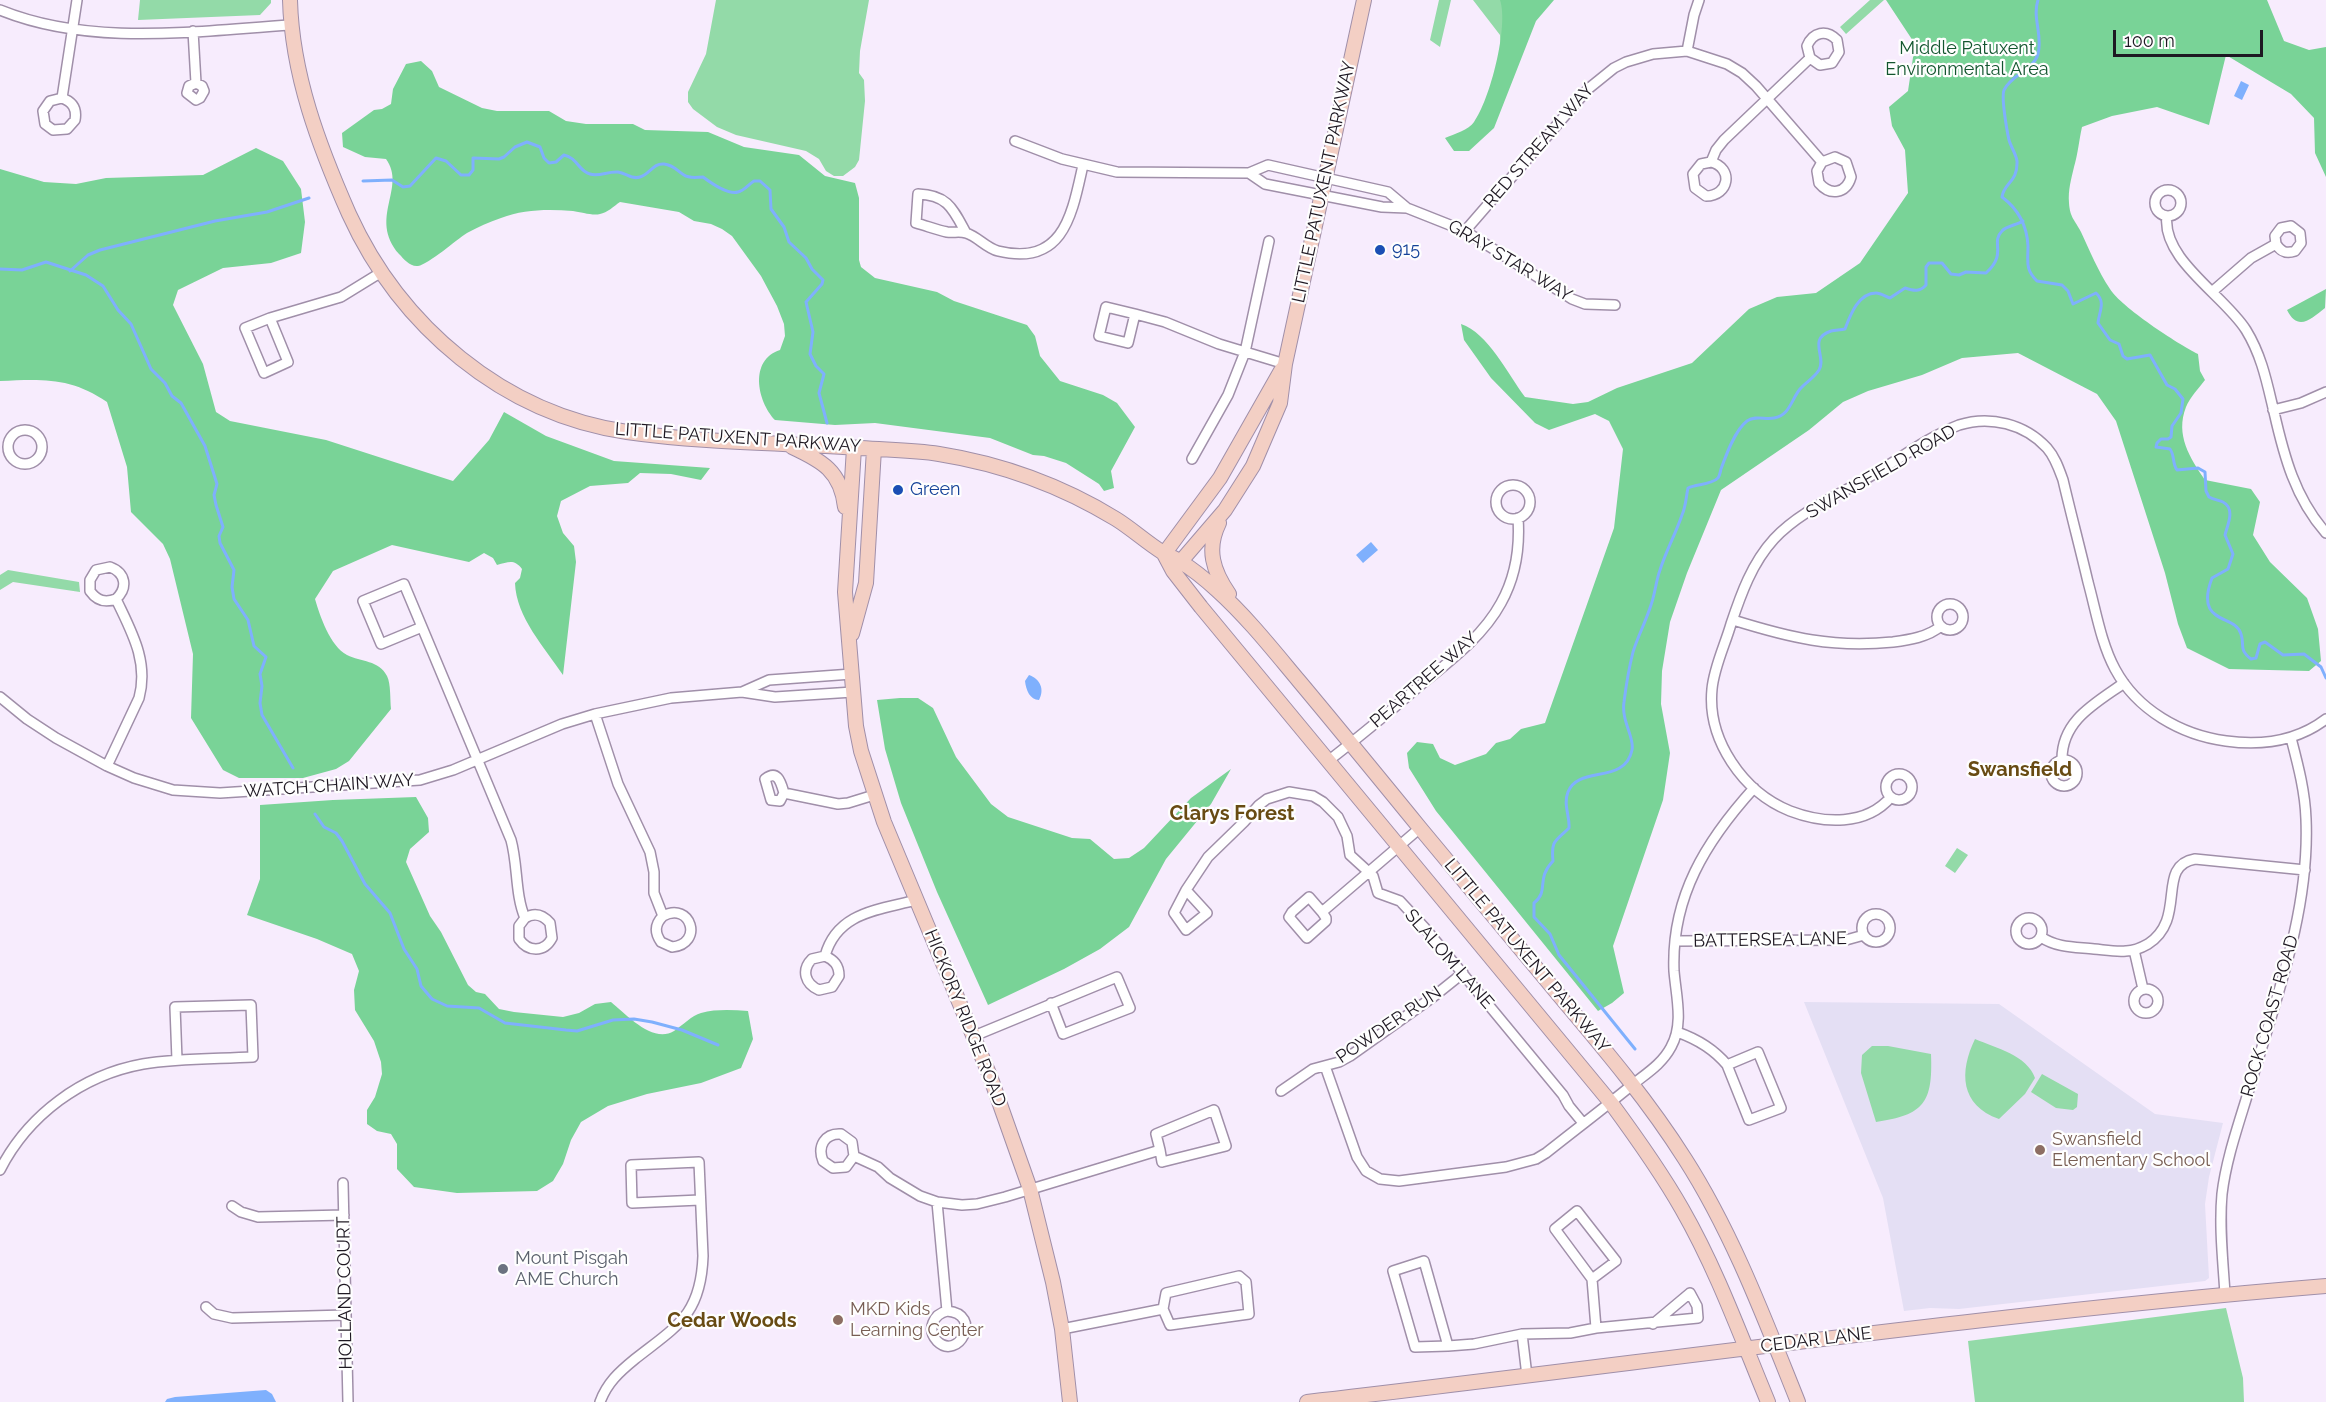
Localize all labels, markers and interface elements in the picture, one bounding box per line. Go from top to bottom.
scale bar [2116,18,2266,56]
text: 100 m [2124,30,2175,51]
park label: Middle Patuxent Environmental Area [1885,38,2049,80]
street label: LITTLE PATUXENT PARKWAY [1288,59,1360,305]
street label: RED STREAM WAY [1479,79,1599,213]
street label: GRAY STAR WAY [1444,215,1576,307]
place label: 915 [1392,239,1420,261]
marker: 915 [1373,243,1387,257]
street label: LITTLE PATUXENT PARKWAY [614,419,862,457]
street label: SWANSFIELD ROAD [1802,420,1960,524]
place label: Green [910,479,961,501]
marker: Green [891,483,905,497]
street label: PEARTREE WAY [1366,627,1482,733]
district label: Swansfield [1968,758,2072,782]
street label: WATCH CHAIN WAY [243,769,415,803]
district label: Clarys Forest [1170,802,1294,826]
street label: LITTLE PATUXENT PARKWAY [1439,855,1615,1057]
street label: SLALOM LANE [1400,905,1498,1013]
street label: HICKORY RIDGE ROAD [920,926,1010,1110]
street label: BATTERSEA LANE [1693,928,1847,952]
street label: ROCK COAST ROAD [2237,933,2303,1099]
street label: POWDER RUN [1332,982,1446,1068]
place label: Swansfield Elementary School [2052,1129,2210,1172]
marker: Swansfield Elementary School [2033,1143,2047,1157]
street label: HOLLAND COURT [333,1216,357,1370]
place label: Mount Pisgah AME Church [515,1248,628,1290]
marker: Mount Pisgah AME Church [496,1262,510,1276]
place label: MKD Kids Learning Center [850,1299,984,1342]
district label: Cedar Woods [667,1309,797,1333]
marker: MKD Kids Learning Center [831,1313,845,1327]
street label: CEDAR LANE [1759,1322,1873,1358]

